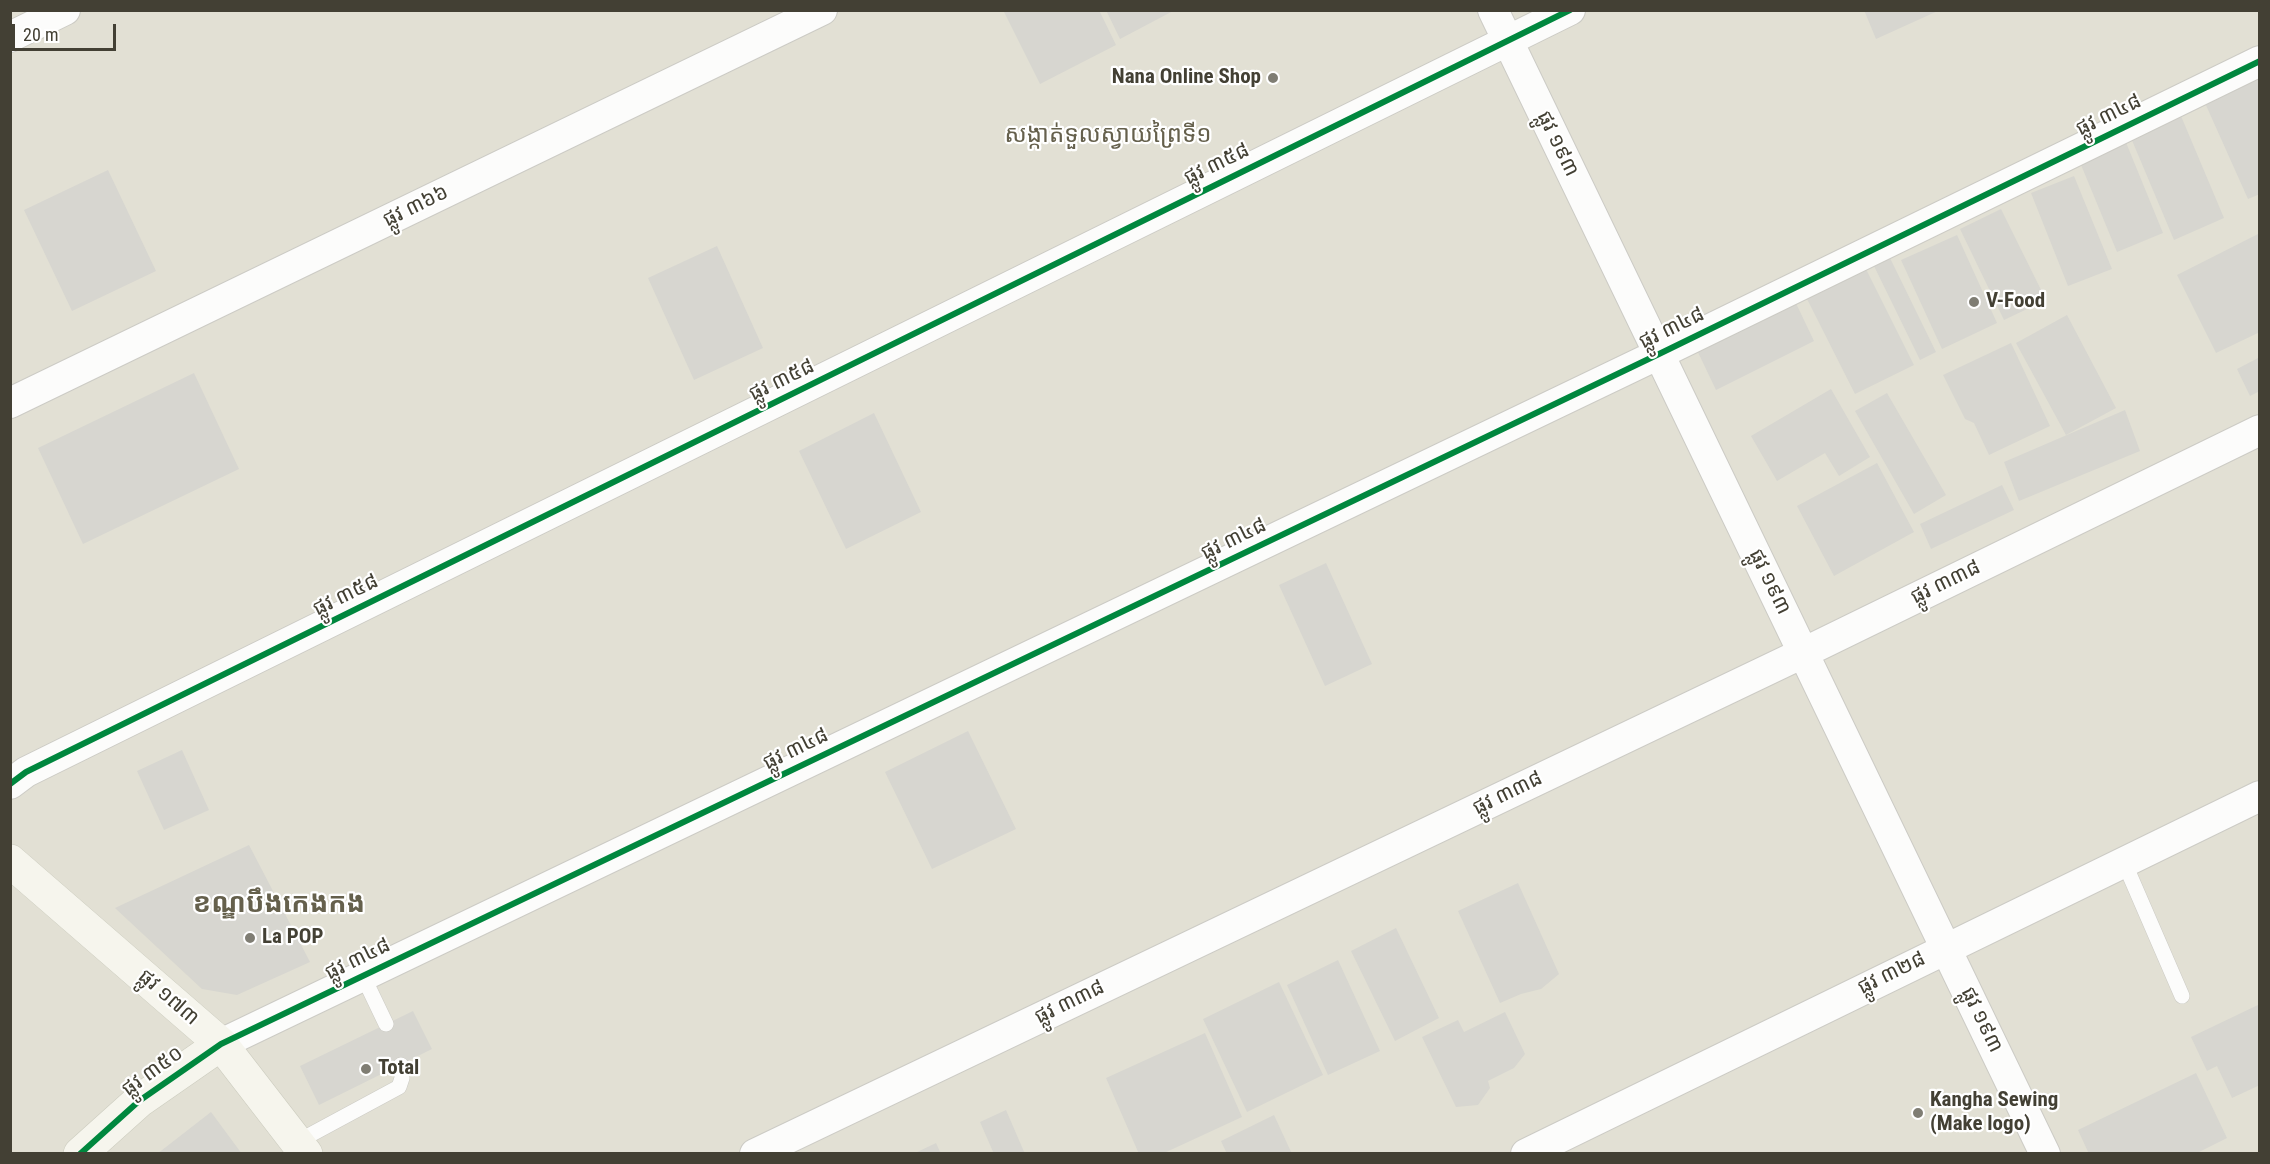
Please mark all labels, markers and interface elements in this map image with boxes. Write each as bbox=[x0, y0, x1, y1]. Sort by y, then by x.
scale bar bbox=[15, 12, 118, 50]
text: 20 m bbox=[23, 24, 58, 45]
place label: Nana Online Shop bbox=[1112, 65, 1261, 91]
marker: Nana Online Shop bbox=[1266, 71, 1280, 85]
street label: ផ្លូវ ៣៤៨ bbox=[2072, 89, 2146, 143]
street label: ផ្លូវ ១៩៣ bbox=[1530, 107, 1584, 181]
district label: សង្កាត់ទួលស្វាយព្រៃទី១ bbox=[1004, 122, 1212, 150]
street label: ផ្លូវ ៣៥៨ bbox=[1180, 138, 1254, 192]
street label: ផ្លូវ ៣៦៦ bbox=[379, 180, 453, 234]
place label: V-Food bbox=[1986, 289, 2045, 315]
marker: V-Food bbox=[1967, 295, 1981, 309]
street label: ផ្លូវ ៣៤៨ bbox=[1635, 302, 1709, 356]
street label: ផ្លូវ ៣៥៨ bbox=[745, 354, 819, 408]
street label: ផ្លូវ ៣៤៨ bbox=[1197, 513, 1271, 567]
street label: ផ្លូវ ១៩៣ bbox=[1742, 545, 1796, 619]
street label: ផ្លូវ ៣៣៨ bbox=[1907, 555, 1985, 611]
street label: ផ្លូវ ៣៥៨ bbox=[309, 569, 383, 623]
street label: ផ្លូវ ៣៤៨ bbox=[759, 723, 833, 777]
street label: ផ្លូវ ៣៣៨ bbox=[1469, 766, 1547, 822]
district label: ខណ្ឌបឹងកេងកង bbox=[193, 889, 365, 921]
place label: La POP bbox=[262, 925, 323, 951]
marker: La POP bbox=[243, 931, 257, 945]
street label: ផ្លូវ ៣៤៨ bbox=[321, 933, 395, 987]
street label: ផ្លូវ ៣២៨ bbox=[1854, 947, 1930, 1001]
street label: ផ្លូវ ១៧៣ bbox=[132, 965, 204, 1031]
street label: ផ្លូវ ៣៣៨ bbox=[1031, 975, 1109, 1031]
street label: ផ្លូវ ១៩៣ bbox=[1954, 983, 2008, 1057]
street label: ផ្លូវ ៣៥០ bbox=[117, 1041, 189, 1103]
place label: Total bbox=[378, 1056, 419, 1082]
marker: Total bbox=[359, 1062, 373, 1076]
place label: Kangha Sewing (Make logo) bbox=[1930, 1088, 2058, 1138]
marker: Kangha Sewing (Make logo) bbox=[1911, 1106, 1925, 1120]

